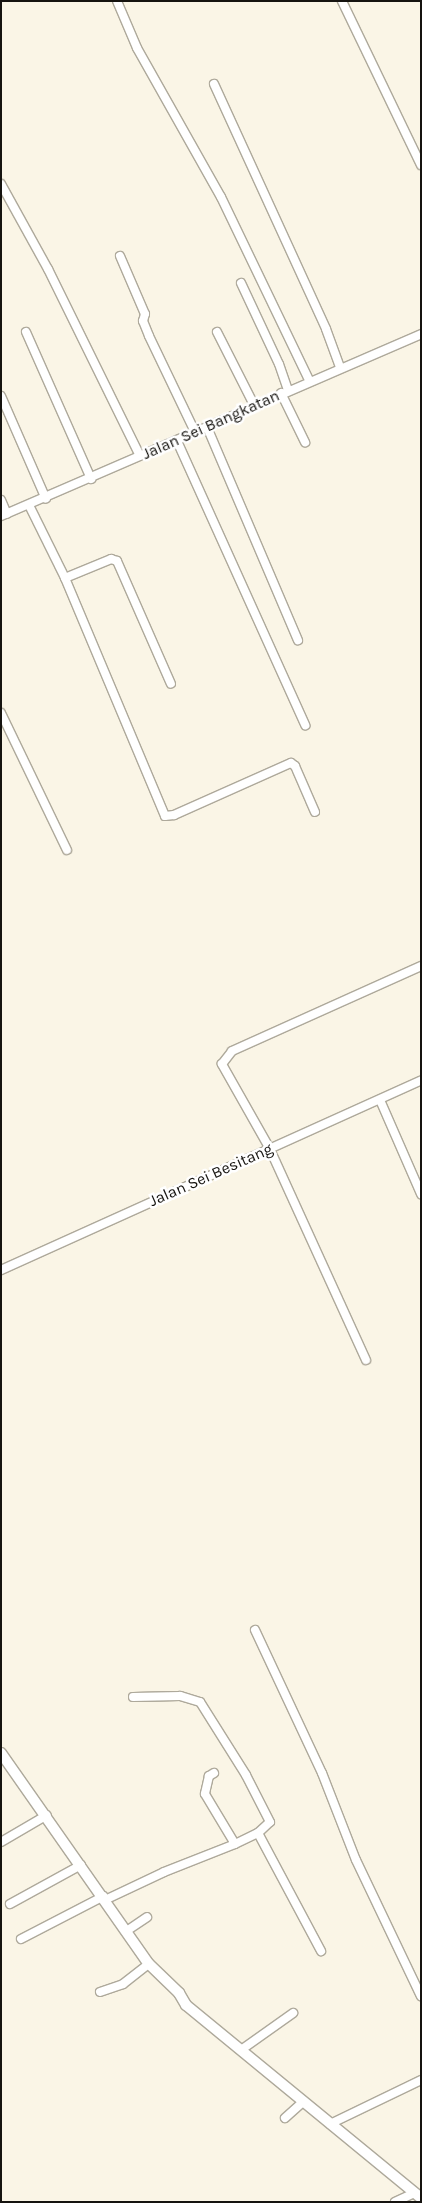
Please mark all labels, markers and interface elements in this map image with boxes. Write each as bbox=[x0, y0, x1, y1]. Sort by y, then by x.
street label: Jalan Sei Bangkatan bbox=[139, 386, 283, 464]
street label: Jalan Sei Besitang bbox=[146, 1139, 276, 1211]

